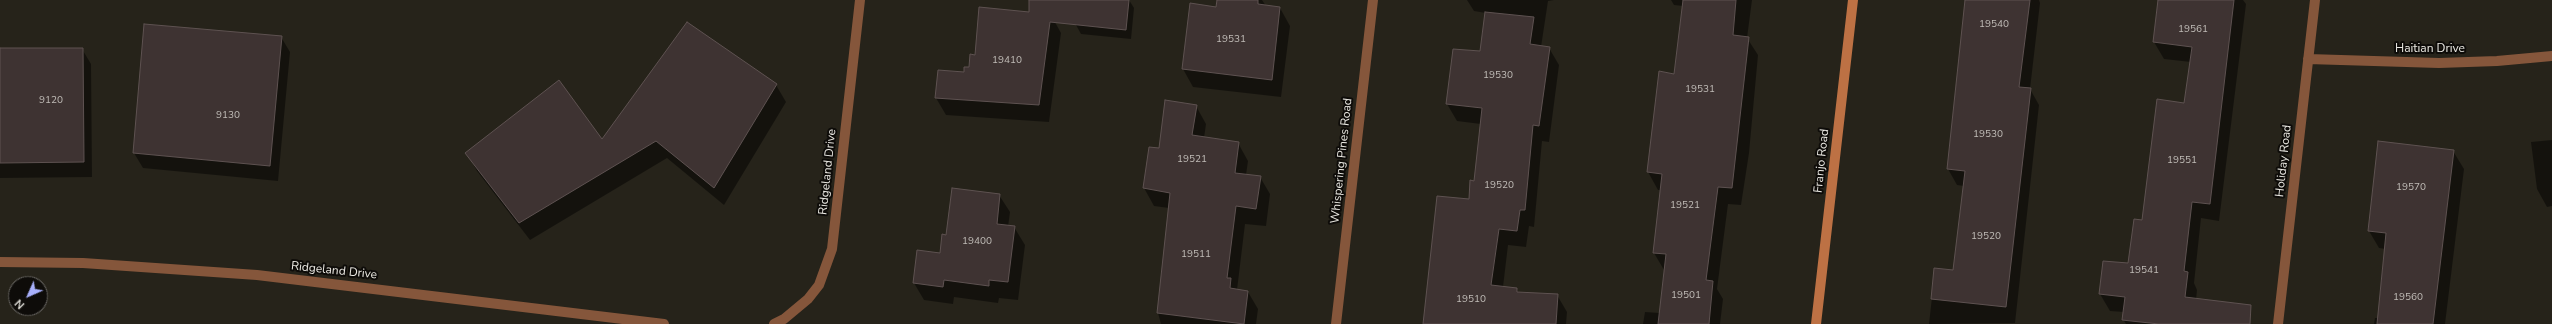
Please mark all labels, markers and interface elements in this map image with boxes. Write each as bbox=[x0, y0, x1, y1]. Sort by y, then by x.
house number: 19540 bbox=[1979, 19, 2009, 31]
house number: 19561 bbox=[2178, 24, 2208, 36]
house number: 19531 bbox=[1216, 34, 1246, 46]
street label: Haitian Drive bbox=[2395, 42, 2465, 56]
house number: 19410 bbox=[992, 55, 1022, 67]
house number: 19530 bbox=[1483, 70, 1513, 82]
house number: 19531 bbox=[1685, 84, 1715, 96]
house number: 9120 bbox=[39, 95, 63, 107]
street label: Whispering Pines Road bbox=[1328, 97, 1356, 225]
house number: 9130 bbox=[216, 110, 240, 122]
street label: Holiday Road bbox=[2273, 124, 2295, 198]
street label: Ridgeland Drive bbox=[816, 128, 840, 216]
street label: Franjo Road bbox=[1811, 128, 1833, 194]
house number: 19530 bbox=[1973, 129, 2003, 141]
house number: 19521 bbox=[1177, 154, 1207, 166]
house number: 19551 bbox=[2167, 155, 2197, 167]
house number: 19520 bbox=[1484, 180, 1514, 192]
house number: 19570 bbox=[2396, 182, 2426, 194]
house number: 19521 bbox=[1670, 200, 1700, 212]
house number: 19520 bbox=[1971, 231, 2001, 243]
house number: 19400 bbox=[962, 236, 992, 248]
house number: 19511 bbox=[1181, 249, 1211, 261]
street label: Ridgeland Drive bbox=[290, 259, 378, 283]
house number: 19541 bbox=[2129, 265, 2159, 277]
north arrow bbox=[8, 276, 48, 316]
house number: 19501 bbox=[1671, 290, 1701, 302]
house number: 19560 bbox=[2393, 292, 2423, 304]
house number: 19510 bbox=[1456, 294, 1486, 306]
text: N bbox=[12, 296, 28, 312]

